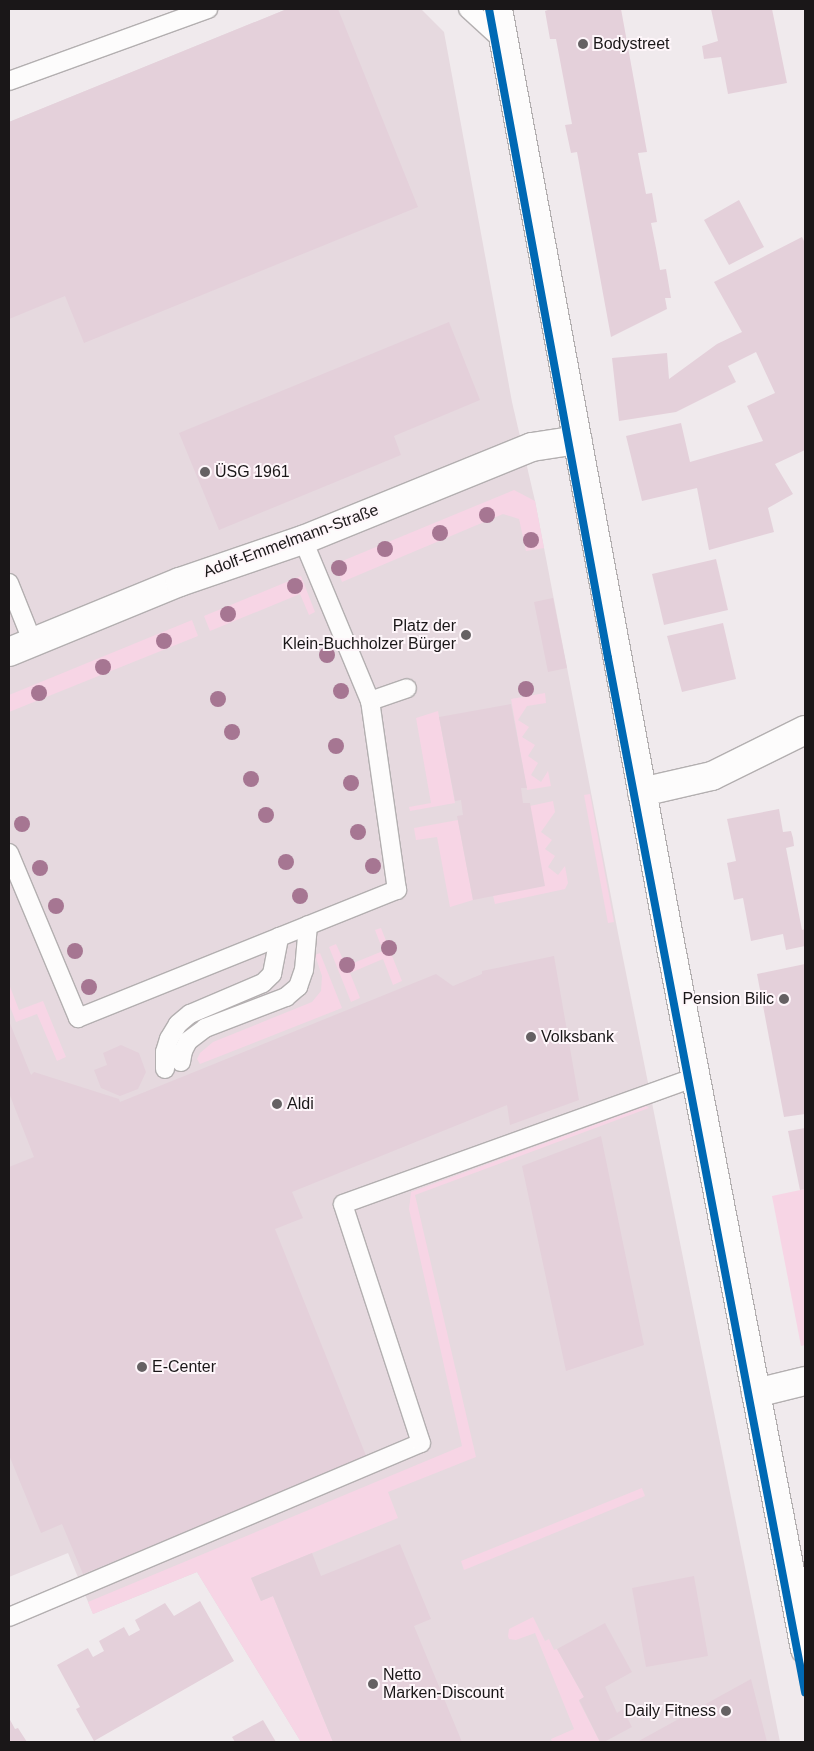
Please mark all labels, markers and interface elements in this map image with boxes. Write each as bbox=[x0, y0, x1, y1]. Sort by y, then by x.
place label: Bodystreet bbox=[593, 34, 669, 54]
marker: Bodystreet bbox=[577, 38, 589, 50]
place label: ÜSG 1961 bbox=[215, 462, 290, 482]
marker: ÜSG 1961 bbox=[199, 466, 211, 478]
street label: Adolf-Emmelmann-Straße bbox=[201, 500, 381, 582]
place label: Platz der Klein-Buchholzer Bürger bbox=[283, 616, 456, 654]
marker: Platz der Klein-Buchholzer Bürger bbox=[460, 629, 472, 641]
place label: Pension Bilic bbox=[682, 989, 774, 1009]
marker: Pension Bilic bbox=[778, 993, 790, 1005]
place label: Volksbank bbox=[541, 1027, 614, 1047]
marker: Volksbank bbox=[525, 1031, 537, 1043]
place label: Aldi bbox=[287, 1094, 314, 1114]
marker: Aldi bbox=[271, 1098, 283, 1110]
place label: E-Center bbox=[152, 1357, 216, 1377]
marker: E-Center bbox=[136, 1361, 148, 1373]
place label: Netto Marken-Discount bbox=[383, 1665, 504, 1703]
marker: Netto Marken-Discount bbox=[367, 1678, 379, 1690]
place label: Daily Fitness bbox=[624, 1701, 716, 1721]
marker: Daily Fitness bbox=[720, 1705, 732, 1717]

